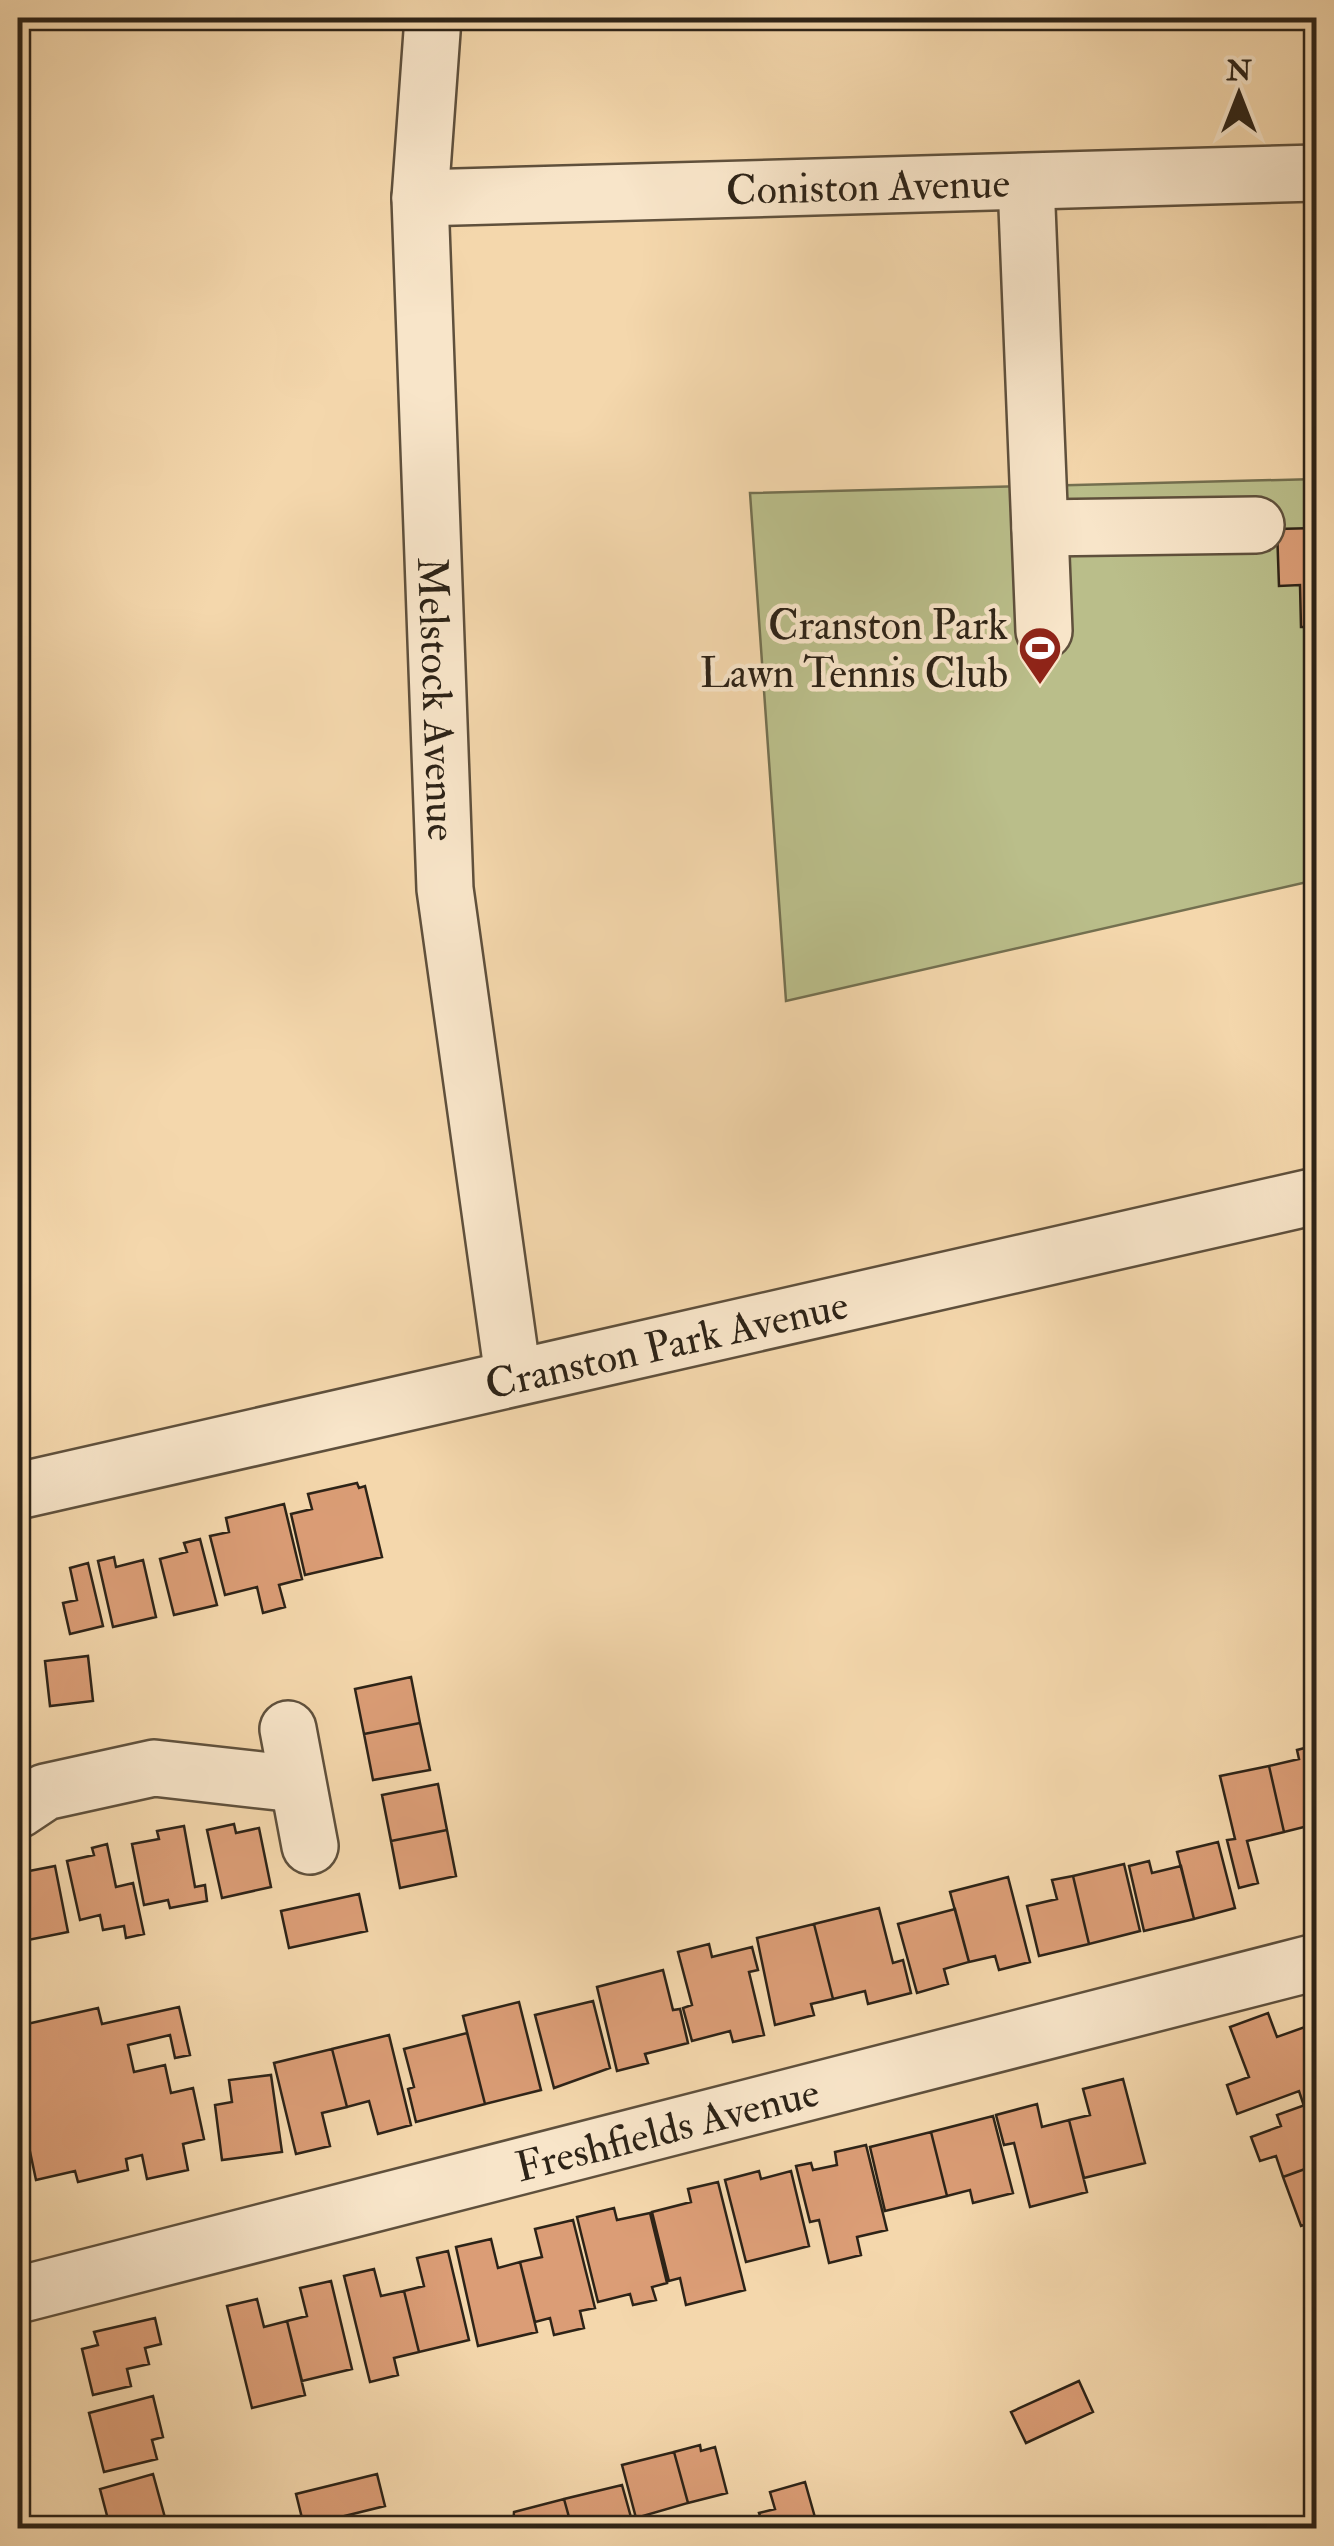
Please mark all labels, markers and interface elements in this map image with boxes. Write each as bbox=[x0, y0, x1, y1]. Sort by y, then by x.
north arrow bbox=[1189, 45, 1289, 145]
text: N bbox=[1225, 54, 1252, 89]
street label: Coniston Avenue bbox=[725, 158, 1011, 217]
street label: Melstock Avenue bbox=[405, 556, 467, 842]
place label: Cranston Park Lawn Tennis Club bbox=[700, 600, 1008, 700]
sports icon: Cranston Park Lawn Tennis Club bbox=[1017, 625, 1063, 686]
street label: Cranston Park Avenue bbox=[480, 1279, 853, 1412]
street label: Freshfields Avenue bbox=[510, 2067, 825, 2194]

